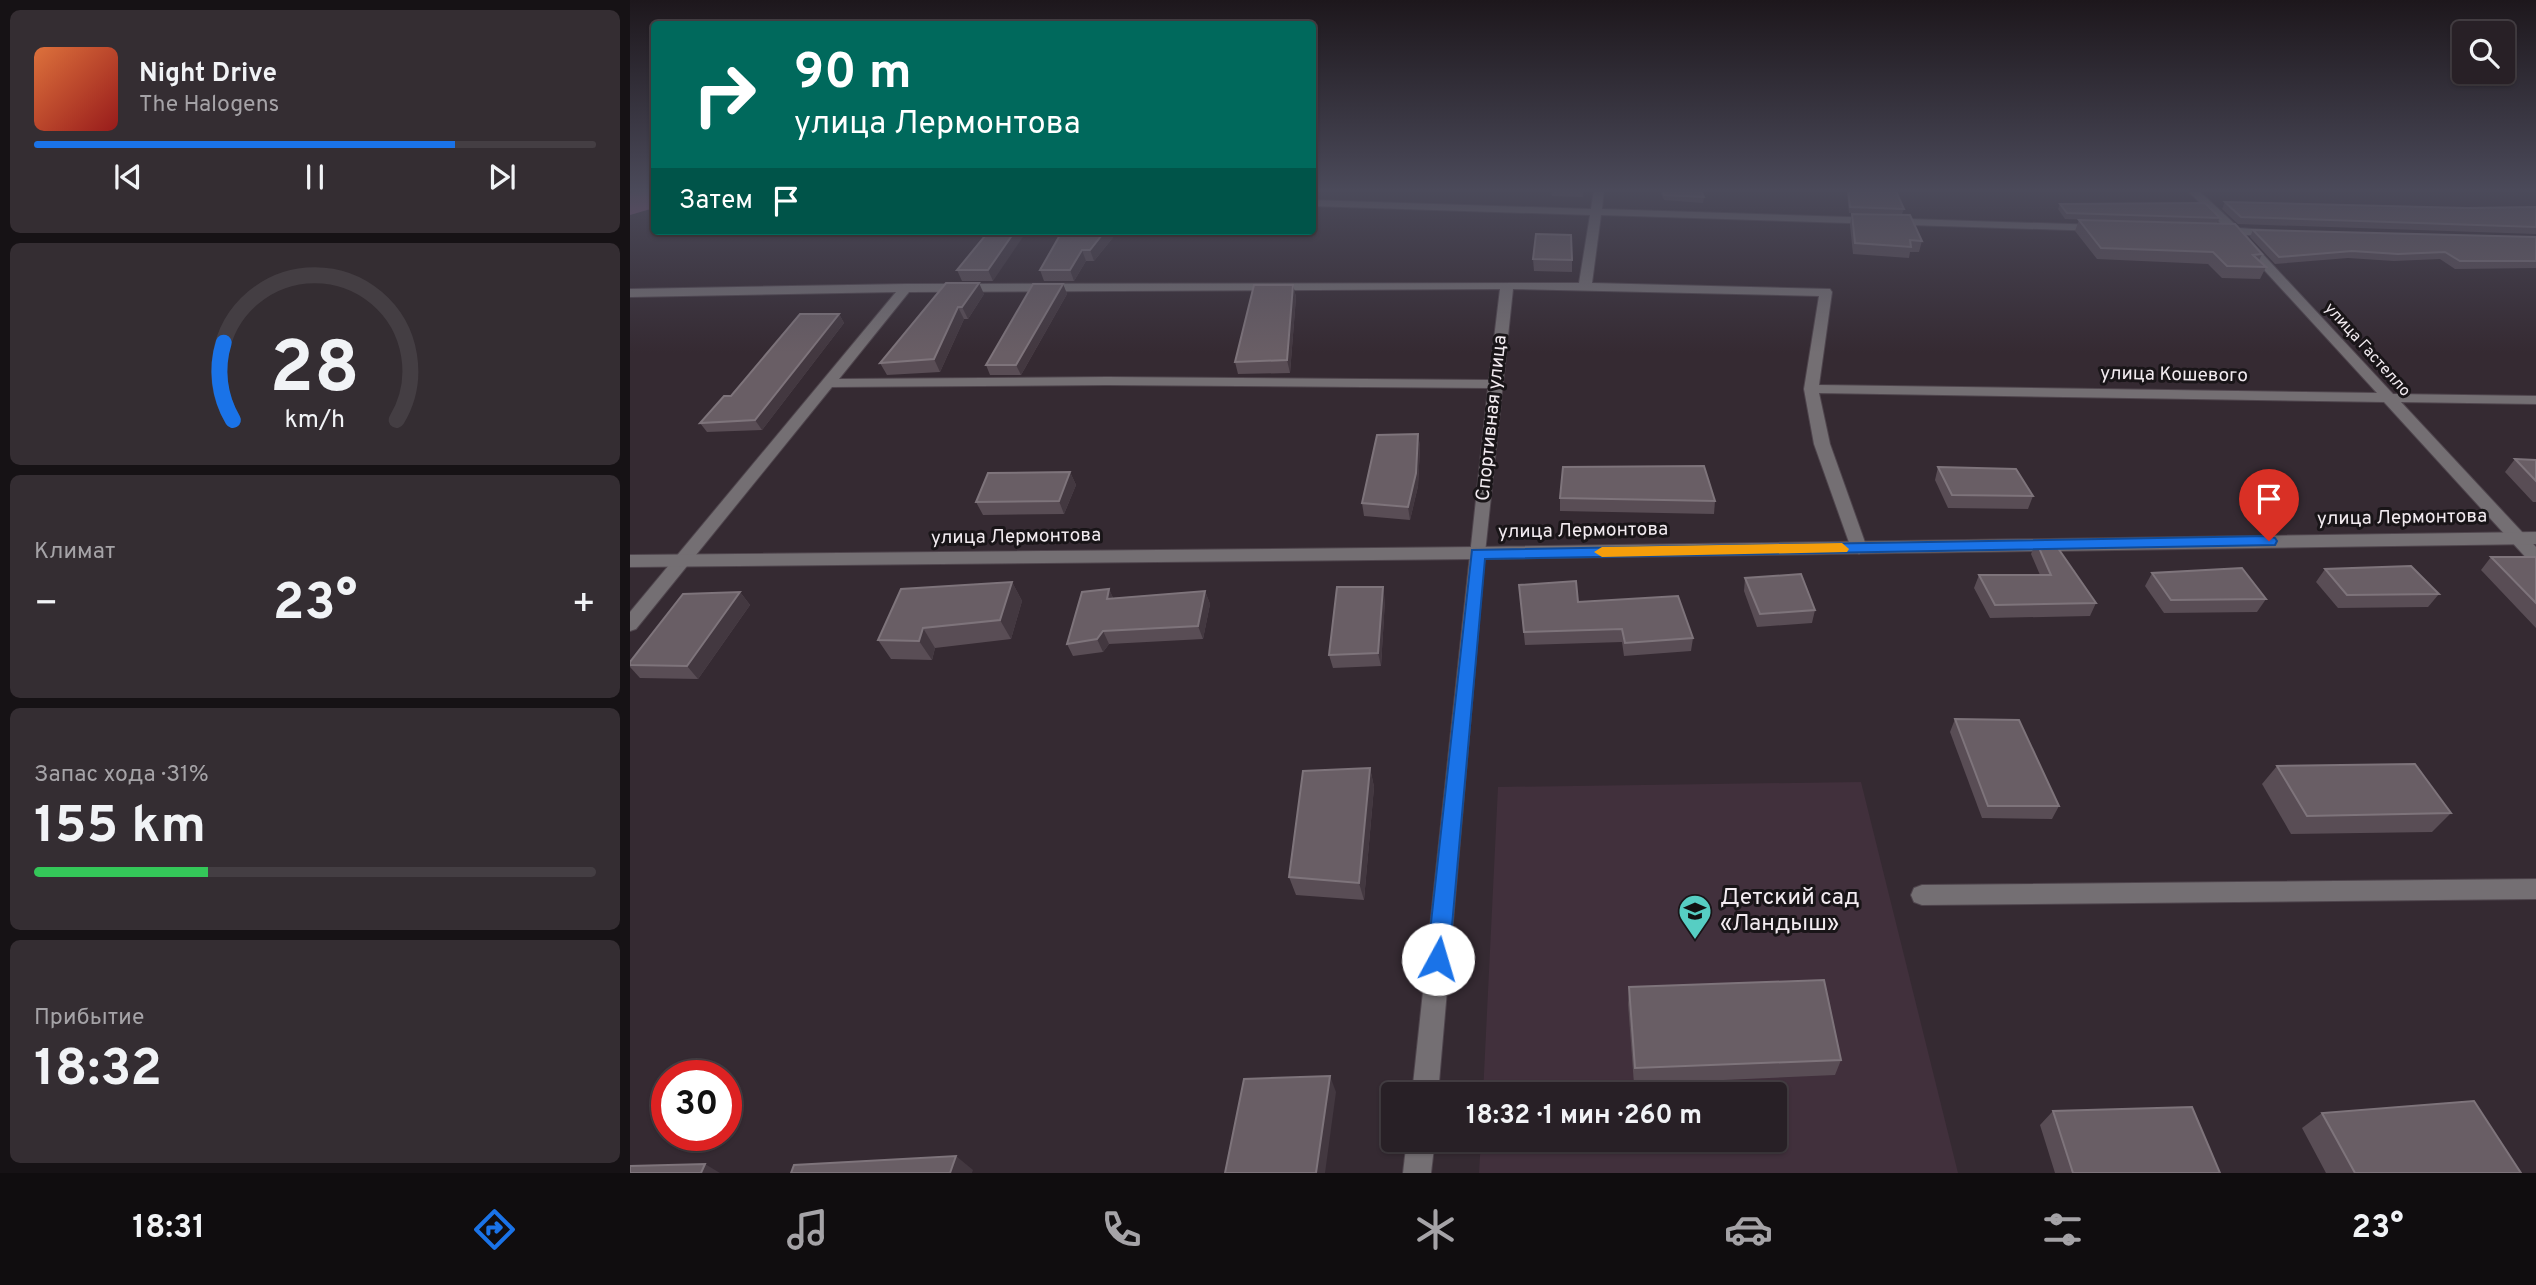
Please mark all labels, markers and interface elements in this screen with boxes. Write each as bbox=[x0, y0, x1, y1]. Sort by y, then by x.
map controls bbox=[2452, 21, 2515, 84]
button: search bbox=[2452, 21, 2515, 84]
text: 90 m bbox=[794, 44, 912, 106]
icon: right bbox=[679, 49, 770, 140]
text: Night Drive bbox=[139, 58, 277, 91]
text: The Halogens bbox=[139, 91, 279, 120]
text: улица Лермонтова bbox=[794, 105, 1081, 145]
icon: previous bbox=[109, 158, 147, 196]
icon: pause bbox=[296, 158, 334, 196]
icon: next bbox=[483, 158, 521, 196]
icon: arrive bbox=[767, 182, 805, 220]
text: Затем bbox=[679, 185, 753, 218]
street label: улица Гастелло bbox=[2320, 299, 2414, 401]
text: 28 bbox=[270, 326, 360, 418]
street label: Спортивная улица bbox=[1471, 334, 1513, 502]
street label: улица Кошевого bbox=[2100, 362, 2248, 388]
text: km/h bbox=[285, 405, 345, 437]
pin bbox=[2239, 469, 2299, 541]
icon: arrive bbox=[2250, 480, 2288, 518]
street label: улица Лермонтова bbox=[2317, 505, 2487, 531]
street label: улица Лермонтова bbox=[1498, 518, 1668, 544]
street label: улица Лермонтова bbox=[931, 524, 1101, 550]
text: Климат bbox=[34, 538, 115, 567]
text: 23° bbox=[273, 572, 357, 638]
text: − bbox=[34, 581, 59, 630]
text: + bbox=[571, 581, 596, 630]
text: Запас хода · 31% bbox=[34, 761, 209, 790]
text: 155 km bbox=[34, 795, 206, 861]
place label: Детский сад «Ландыш» bbox=[1720, 884, 1859, 939]
school or university icon: Детский сад «Ландыш» bbox=[1676, 892, 1714, 941]
position arrow bbox=[1401, 922, 1475, 996]
text: Прибытие bbox=[34, 1004, 144, 1033]
text: 18:32 bbox=[34, 1038, 162, 1104]
speed limit sign: 30 bbox=[651, 1060, 742, 1151]
text: 18:32 · 1 мин · 260 m bbox=[1466, 1100, 1702, 1133]
icon: directions bbox=[470, 1205, 519, 1254]
icon: music bbox=[783, 1205, 832, 1254]
icon: phone bbox=[1097, 1205, 1146, 1254]
icon: climate bbox=[1411, 1205, 1460, 1254]
icon: car bbox=[1724, 1205, 1773, 1254]
icon: filters bbox=[2038, 1205, 2087, 1254]
text: 18:31 bbox=[132, 1209, 205, 1249]
text: 23° bbox=[2352, 1209, 2404, 1249]

